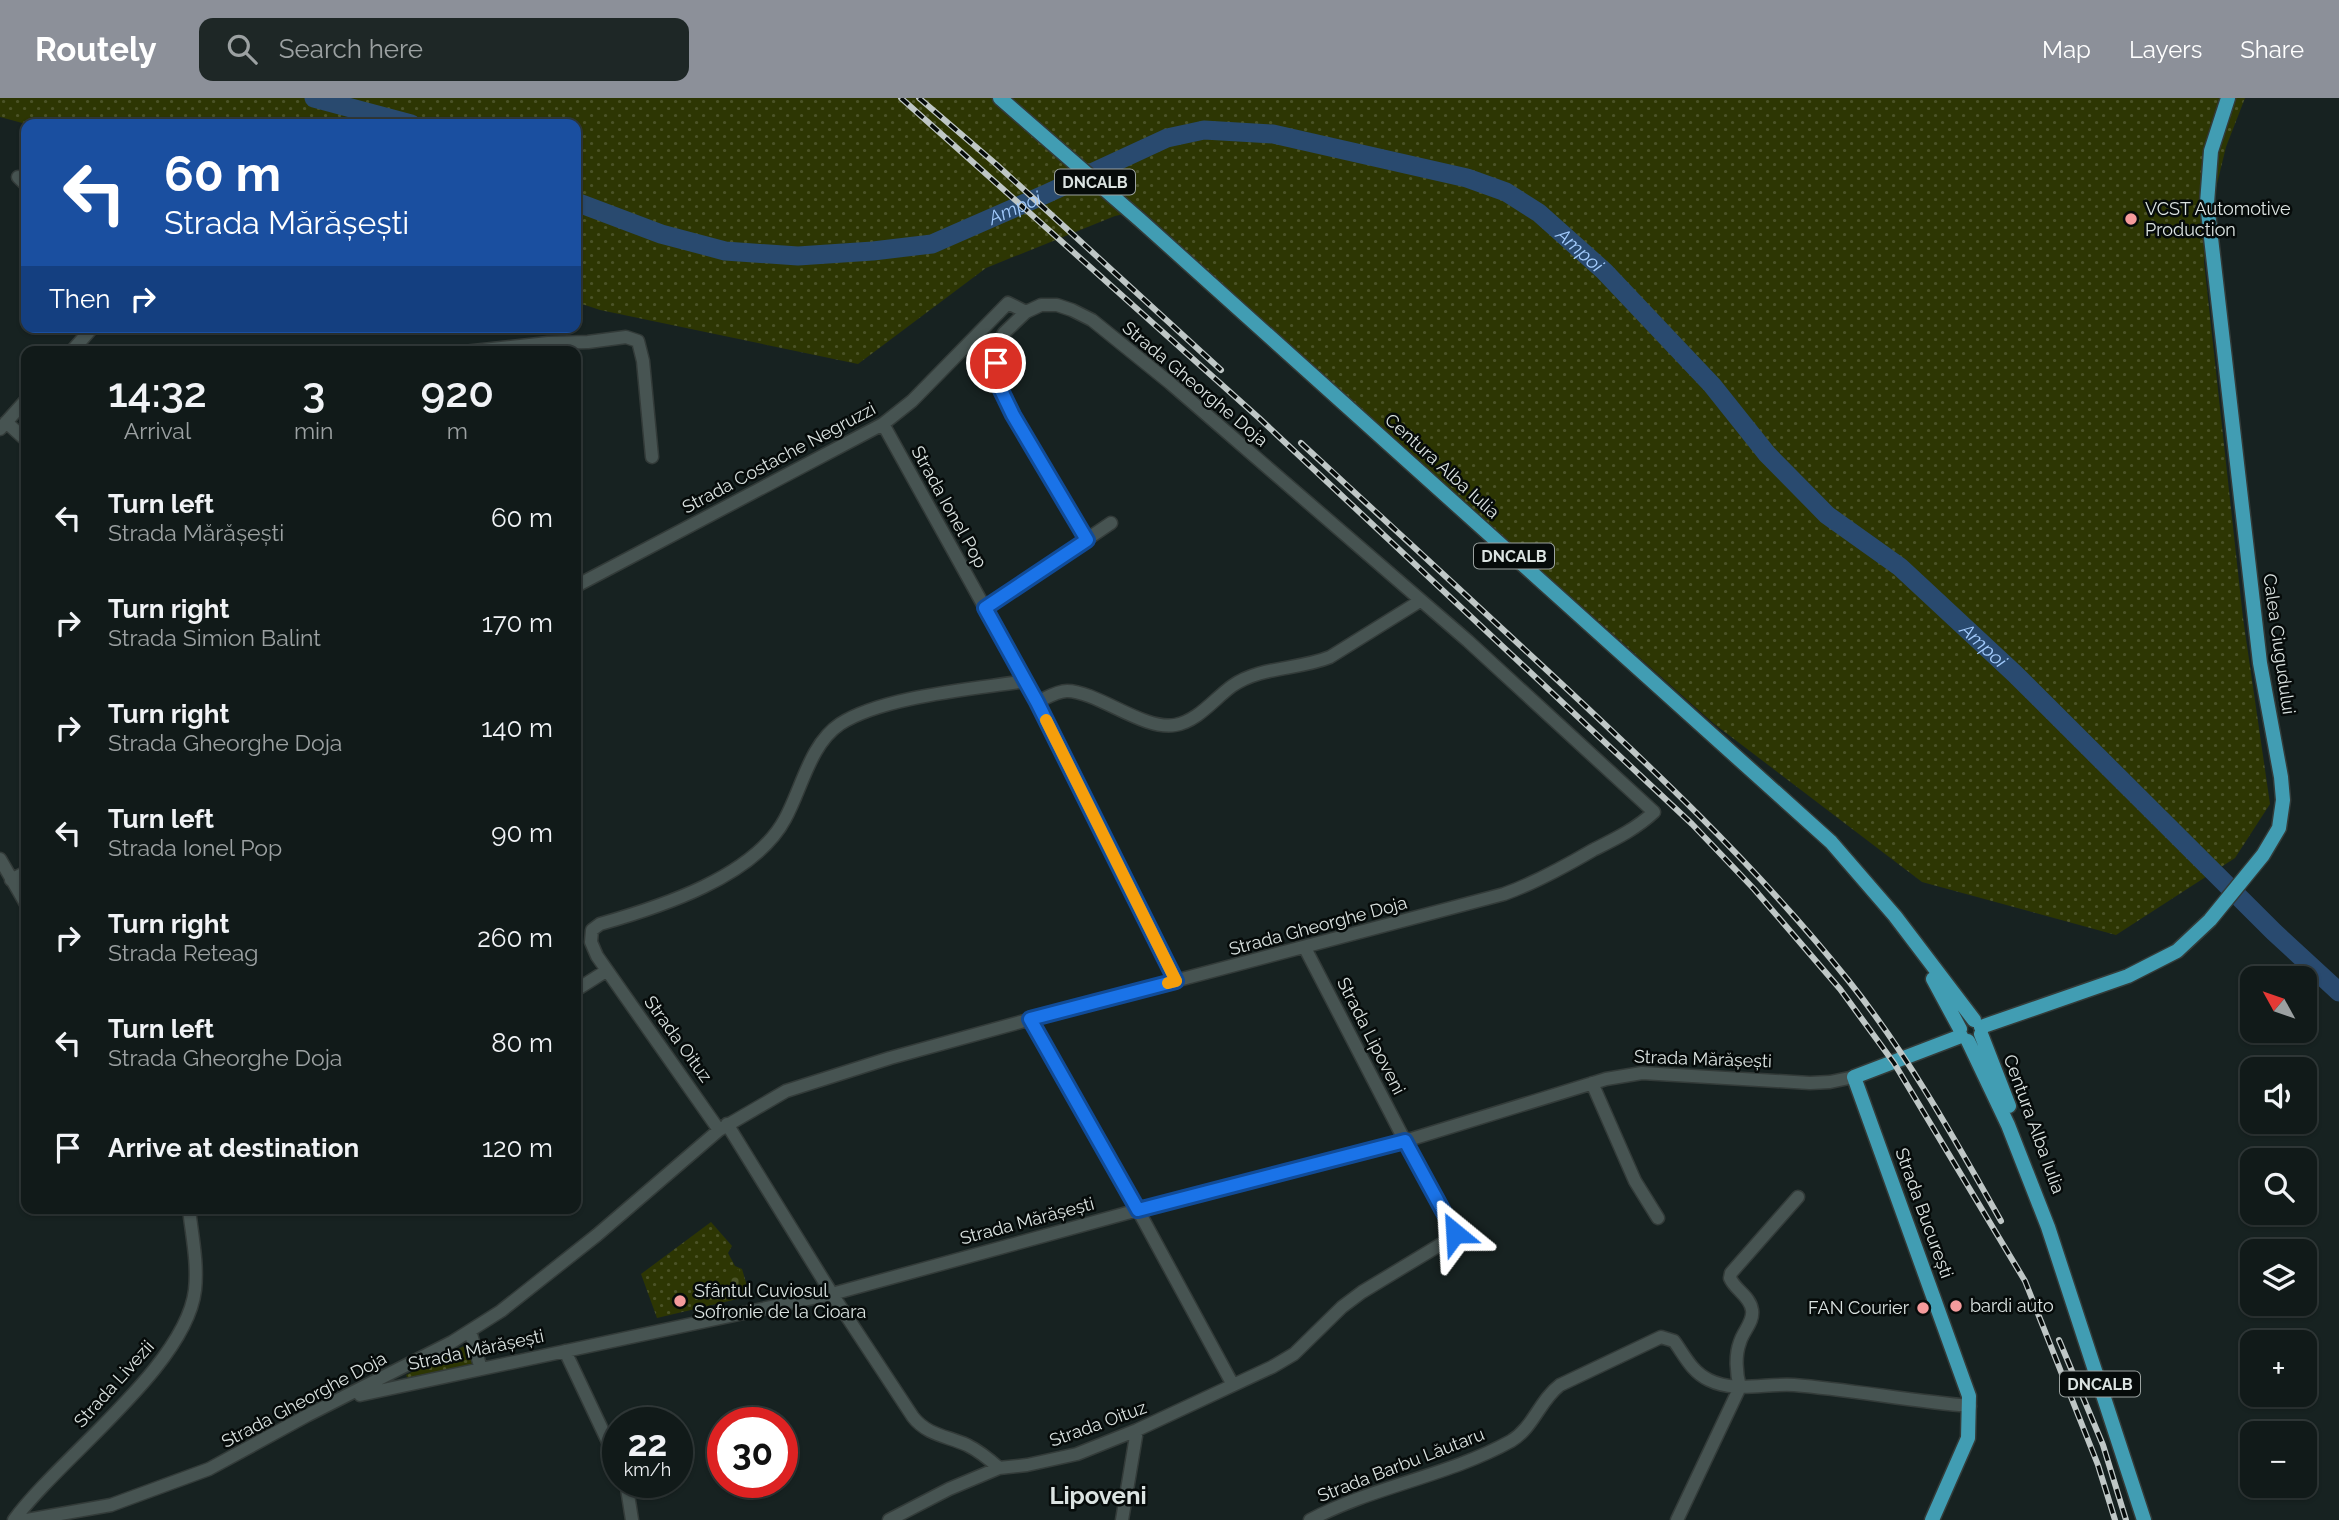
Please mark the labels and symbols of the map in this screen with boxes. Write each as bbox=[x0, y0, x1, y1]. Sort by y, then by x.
road number: DNCALB bbox=[1055, 170, 1135, 194]
water label: Ampoi bbox=[984, 186, 1045, 229]
place label: VCST Automotive Production bbox=[2145, 198, 2291, 240]
marker: VCST Automotive Production bbox=[2123, 211, 2139, 227]
water label: Ampoi bbox=[1551, 222, 1609, 277]
street label: Strada Gheorghe Doja bbox=[1118, 317, 1272, 451]
pin bbox=[966, 333, 1026, 393]
street label: Strada Costache Negruzzi bbox=[679, 398, 879, 517]
street label: Centura Alba Iulia bbox=[1381, 409, 1504, 522]
street label: Strada Ionel Pop bbox=[907, 442, 992, 571]
road number: DNCALB bbox=[1474, 544, 1554, 569]
street label: Calea Ciugudului bbox=[2259, 572, 2300, 716]
water label: Ampoi bbox=[1955, 617, 2012, 672]
street label: Strada Gheorghe Doja bbox=[1227, 892, 1409, 959]
north arrow bbox=[2240, 966, 2317, 1043]
street label: Strada Lipoveni bbox=[1333, 974, 1410, 1098]
street label: Strada Oituz bbox=[640, 991, 717, 1086]
street label: Strada Mărășești bbox=[1634, 1046, 1772, 1071]
street label: Centura Alba Iulia bbox=[2000, 1051, 2069, 1196]
street label: Strada București bbox=[1891, 1145, 1958, 1281]
street label: Strada Mărășești bbox=[958, 1193, 1096, 1249]
position arrow bbox=[1418, 1196, 1492, 1270]
place label: Sfântul Cuviosul Sofronie de la Cioara bbox=[694, 1280, 866, 1322]
marker: Sfântul Cuviosul Sofronie de la Cioara bbox=[672, 1293, 688, 1309]
place label: bardi auto bbox=[1970, 1295, 2054, 1316]
place label: FAN Courier bbox=[1808, 1297, 1910, 1318]
marker: bardi auto bbox=[1948, 1298, 1964, 1314]
marker: FAN Courier bbox=[1915, 1300, 1931, 1316]
street label: Strada Mărășești bbox=[406, 1325, 546, 1374]
street label: Strada Livezii bbox=[69, 1336, 158, 1431]
street label: Strada Gheorghe Doja bbox=[218, 1347, 390, 1452]
road number: DNCALB bbox=[2060, 1372, 2140, 1396]
street label: Strada Oituz bbox=[1047, 1396, 1149, 1451]
speed limit sign: 30 bbox=[707, 1407, 798, 1498]
street label: Strada Barbu Lăutaru bbox=[1315, 1423, 1487, 1506]
district label: Lipoveni bbox=[1049, 1481, 1147, 1510]

